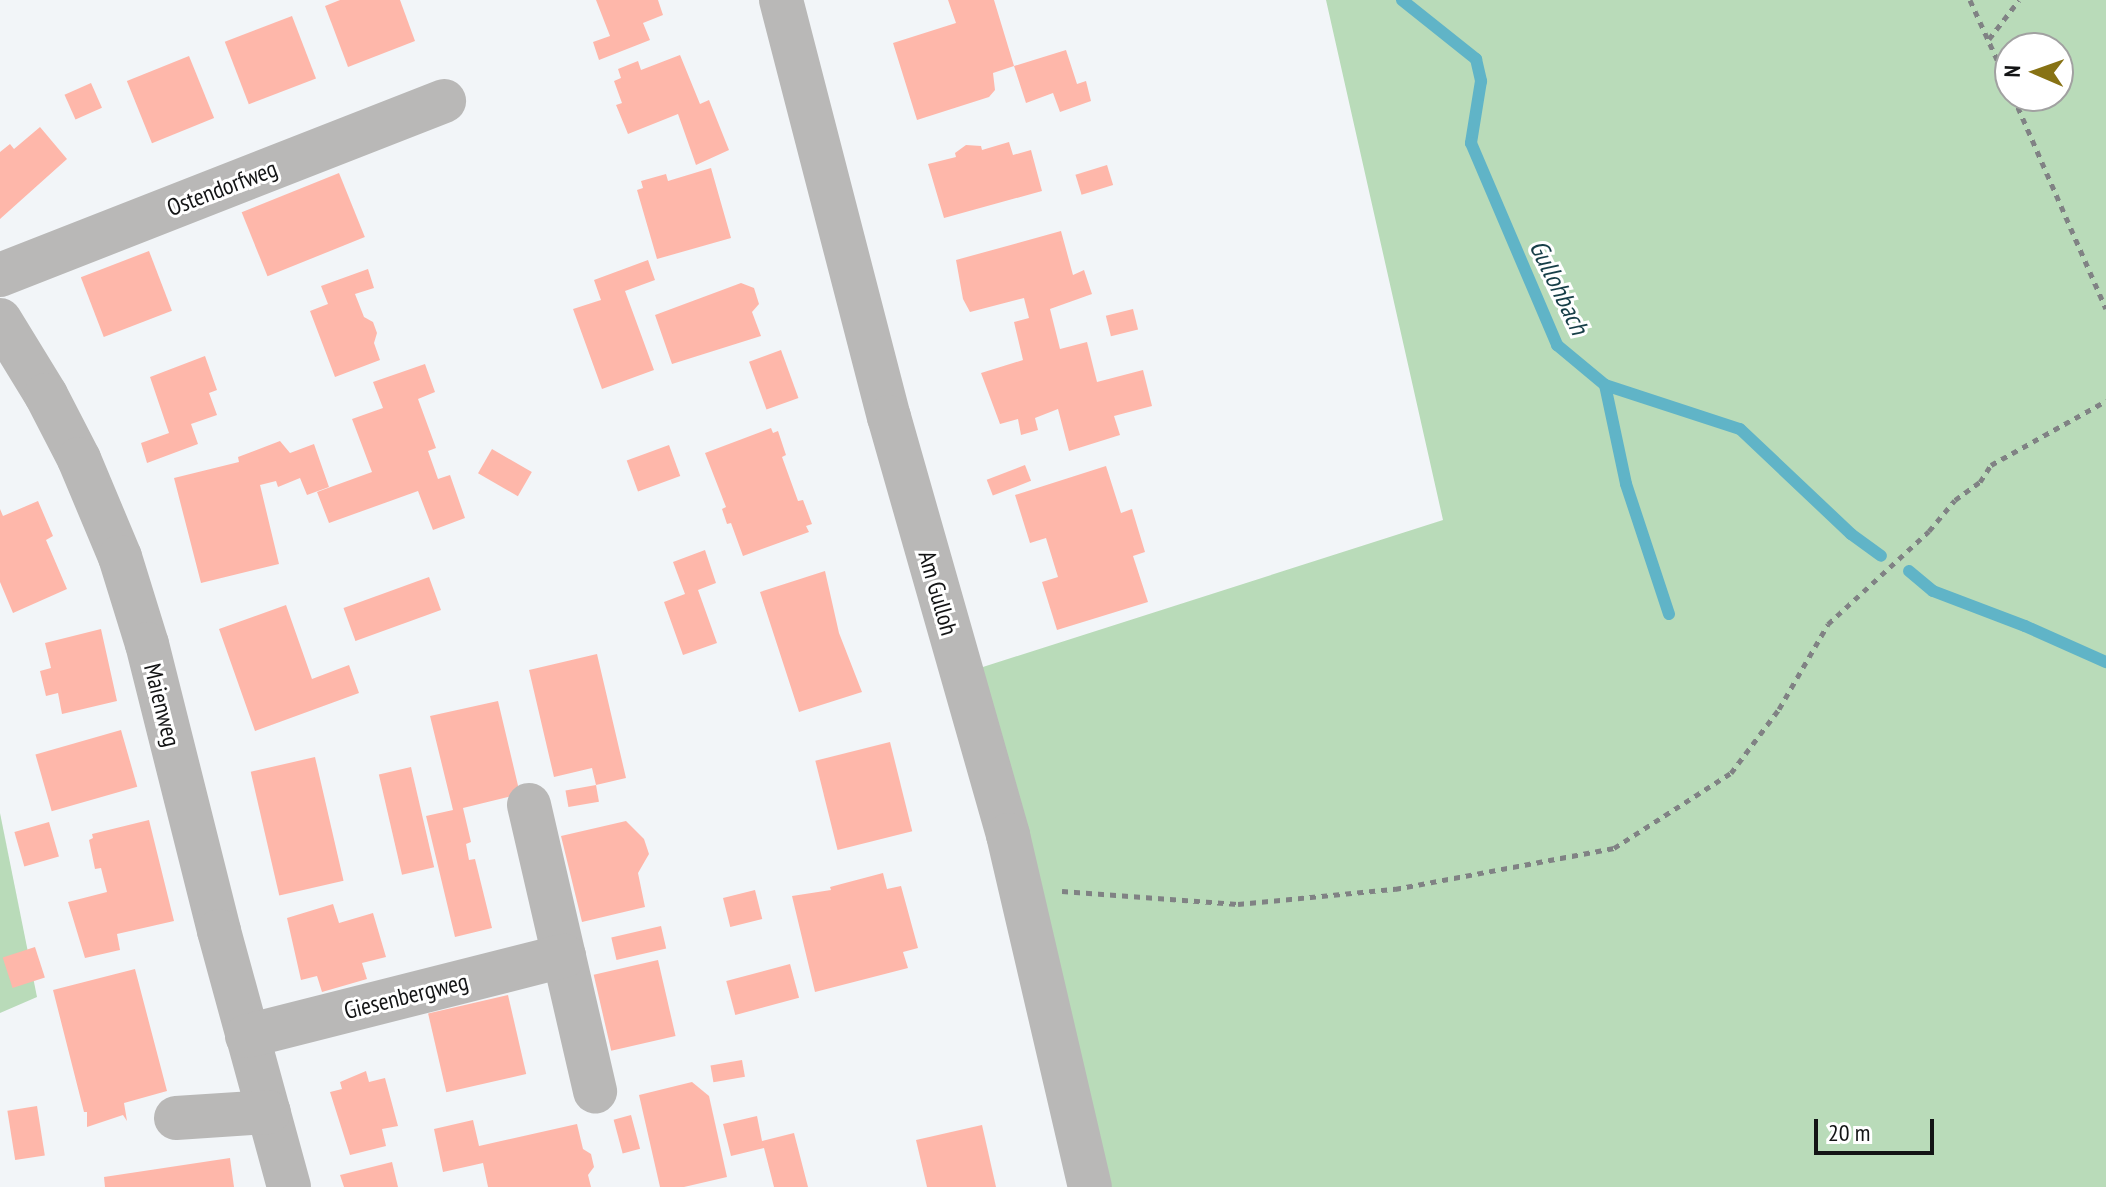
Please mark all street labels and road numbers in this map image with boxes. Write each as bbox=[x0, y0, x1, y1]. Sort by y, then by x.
street label: Ostendorfweg bbox=[163, 154, 281, 222]
street label: Am Gulloh bbox=[912, 548, 964, 638]
street label: Maienweg bbox=[138, 660, 186, 750]
street label: Giesenbergweg bbox=[341, 967, 471, 1025]

